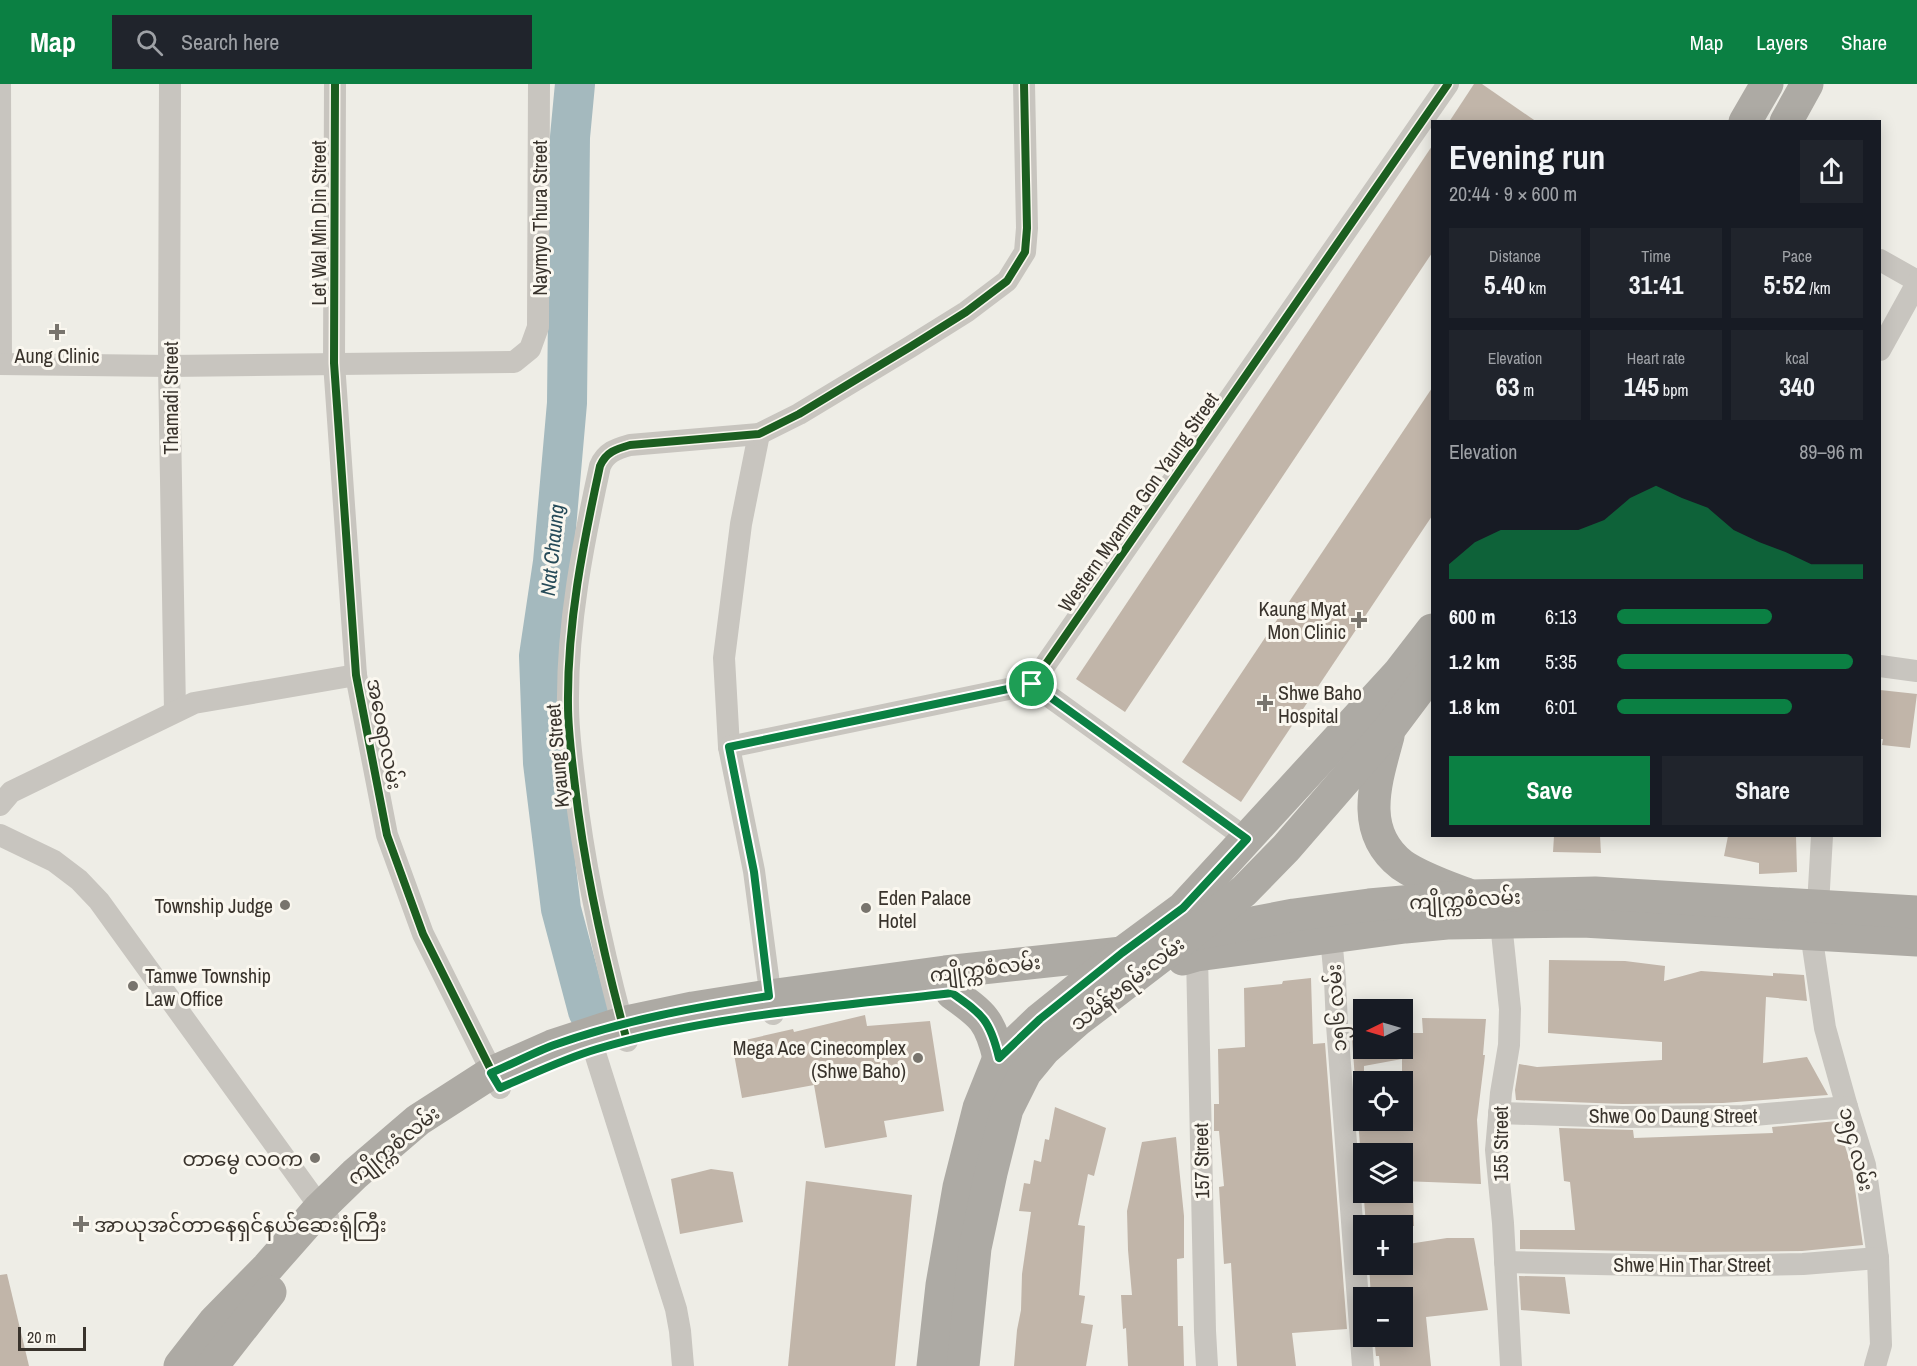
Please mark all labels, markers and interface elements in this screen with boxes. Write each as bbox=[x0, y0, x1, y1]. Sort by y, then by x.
search box bbox=[112, 15, 532, 69]
text: Map bbox=[30, 23, 76, 61]
icon: search bbox=[133, 26, 166, 59]
text: Search here bbox=[181, 27, 279, 57]
text: Map bbox=[1690, 28, 1723, 57]
text: Layers bbox=[1756, 28, 1808, 57]
text: Share bbox=[1841, 28, 1887, 57]
text: Evening run bbox=[1449, 135, 1605, 179]
street label: Let Wal Min Din Street bbox=[305, 140, 332, 306]
street label: Naymyo Thura Street bbox=[526, 140, 553, 296]
button: share bbox=[1800, 140, 1863, 203]
text: 20:44 · 9 × 600 m bbox=[1449, 180, 1577, 207]
text: Distance bbox=[1489, 245, 1541, 267]
text: Time bbox=[1641, 245, 1671, 267]
text: Pace bbox=[1782, 245, 1812, 267]
text: 5.40 bbox=[1484, 267, 1525, 302]
text: 31:41 bbox=[1629, 267, 1683, 302]
text: 5:52 bbox=[1763, 267, 1806, 302]
text: km bbox=[1525, 277, 1546, 299]
text: /km bbox=[1806, 277, 1831, 299]
marker: Aung Clinic bbox=[48, 323, 66, 341]
street label: Thamadi Street bbox=[157, 341, 184, 455]
place label: Aung Clinic bbox=[14, 342, 99, 369]
text: Elevation bbox=[1488, 347, 1542, 369]
text: Heart rate bbox=[1627, 347, 1685, 369]
text: kcal bbox=[1785, 347, 1809, 369]
text: 63 bbox=[1496, 369, 1520, 404]
text: 145 bbox=[1624, 369, 1659, 404]
text: 340 bbox=[1779, 369, 1815, 404]
text: m bbox=[1520, 379, 1534, 401]
text: bpm bbox=[1659, 379, 1688, 401]
street label: Western Myanma Gon Yaung Street bbox=[1052, 386, 1225, 617]
text: Elevation bbox=[1449, 438, 1517, 465]
text: 89–96 m bbox=[1799, 438, 1863, 465]
water label: Nat Chaung bbox=[533, 502, 571, 597]
place label: Kaung Myat Mon Clinic bbox=[1258, 595, 1346, 645]
text: 600 m bbox=[1449, 603, 1496, 630]
text: 6:13 bbox=[1545, 603, 1577, 630]
marker: Kaung Myat Mon Clinic bbox=[1350, 611, 1368, 629]
text: 1.2 km bbox=[1449, 648, 1500, 675]
text: 5:35 bbox=[1545, 648, 1577, 675]
pin bbox=[1006, 658, 1057, 709]
icon: arrive bbox=[1015, 667, 1048, 700]
street label: အဝေရာလမ်း bbox=[358, 676, 409, 793]
place label: Shwe Baho Hospital bbox=[1278, 679, 1362, 729]
text: 1.8 km bbox=[1449, 693, 1500, 720]
text: 6:01 bbox=[1545, 693, 1577, 720]
marker: Shwe Baho Hospital bbox=[1256, 694, 1274, 712]
street label: Kyaung Street bbox=[539, 703, 575, 809]
button: Save bbox=[1449, 756, 1650, 825]
button: Share bbox=[1662, 756, 1863, 825]
street label: ကျိုက္ကစံလမ်း bbox=[1408, 883, 1522, 918]
place label: Eden Palace Hotel bbox=[878, 884, 971, 934]
place label: Township Judge bbox=[154, 892, 273, 919]
marker: Township Judge bbox=[278, 898, 292, 912]
marker: Eden Palace Hotel bbox=[859, 901, 873, 915]
street label: သမိန်ဗရမ်းလမ်း bbox=[1064, 930, 1192, 1039]
street label: ကျိုက္ကစံလမ်း bbox=[928, 948, 1042, 991]
place label: Tamwe Township Law Office bbox=[145, 962, 271, 1012]
street label: ၁၅၆ လမ်း bbox=[1319, 963, 1356, 1053]
marker: Tamwe Township Law Office bbox=[126, 979, 140, 993]
north arrow bbox=[1353, 999, 1413, 1059]
map controls bbox=[1353, 999, 1413, 1347]
place label: Mega Ace Cinecomplex (Shwe Baho) bbox=[733, 1034, 907, 1084]
marker: Mega Ace Cinecomplex (Shwe Baho) bbox=[911, 1051, 925, 1065]
button: locate bbox=[1353, 1071, 1413, 1131]
street label: ကျိုက္ကစံလမ်း bbox=[341, 1099, 447, 1193]
street label: Shwe Oo Daung Street bbox=[1589, 1102, 1758, 1129]
street label: ၁၅၄ လမ်း bbox=[1831, 1104, 1880, 1195]
street label: 155 Street bbox=[1487, 1106, 1514, 1182]
street label: 157 Street bbox=[1187, 1122, 1215, 1199]
button: layers bbox=[1353, 1143, 1413, 1203]
place label: တာမွေ လဝက bbox=[183, 1145, 303, 1175]
marker: တာမွေ လဝက bbox=[308, 1151, 322, 1165]
place label: အာယုအင်တာနေရှင်နယ်ဆေးရုံကြီး bbox=[94, 1211, 387, 1242]
marker: အာယုအင်တာနေရှင်နယ်ဆေးရုံကြီး bbox=[72, 1215, 90, 1233]
button: + bbox=[1353, 1215, 1413, 1275]
street label: Shwe Hin Thar Street bbox=[1613, 1251, 1771, 1278]
button: − bbox=[1353, 1287, 1413, 1347]
scale bar bbox=[18, 1324, 86, 1352]
text: 20 m bbox=[27, 1326, 56, 1348]

